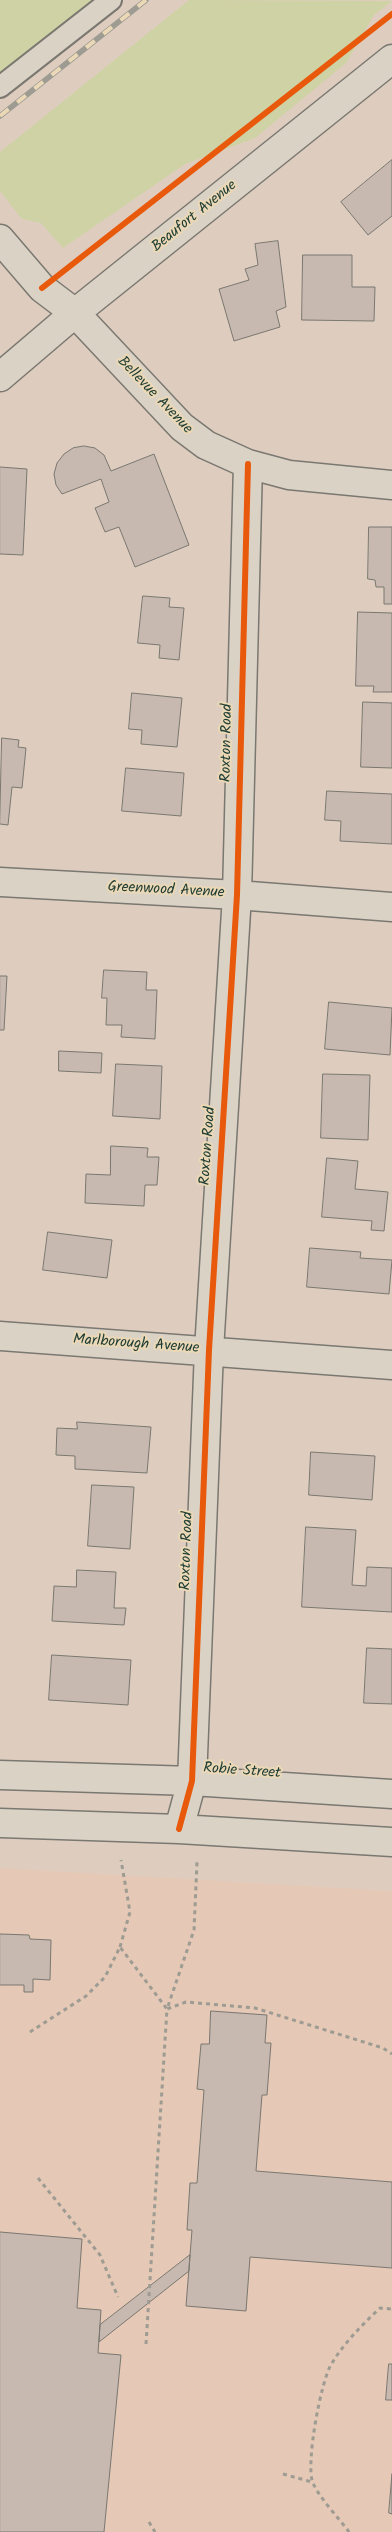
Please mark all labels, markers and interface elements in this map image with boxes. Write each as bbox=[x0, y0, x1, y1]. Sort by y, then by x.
street label: Beaufort Avenue bbox=[149, 177, 241, 257]
street label: Bellevue Avenue bbox=[112, 353, 196, 439]
street label: Roxton Road bbox=[218, 704, 238, 782]
street label: Greenwood Avenue bbox=[107, 879, 225, 903]
street label: Roxton Road bbox=[197, 1106, 221, 1186]
street label: Marlborough Avenue bbox=[72, 1332, 200, 1358]
street label: Roxton Road bbox=[178, 1511, 198, 1591]
street label: Robie Street bbox=[203, 1760, 281, 1784]

